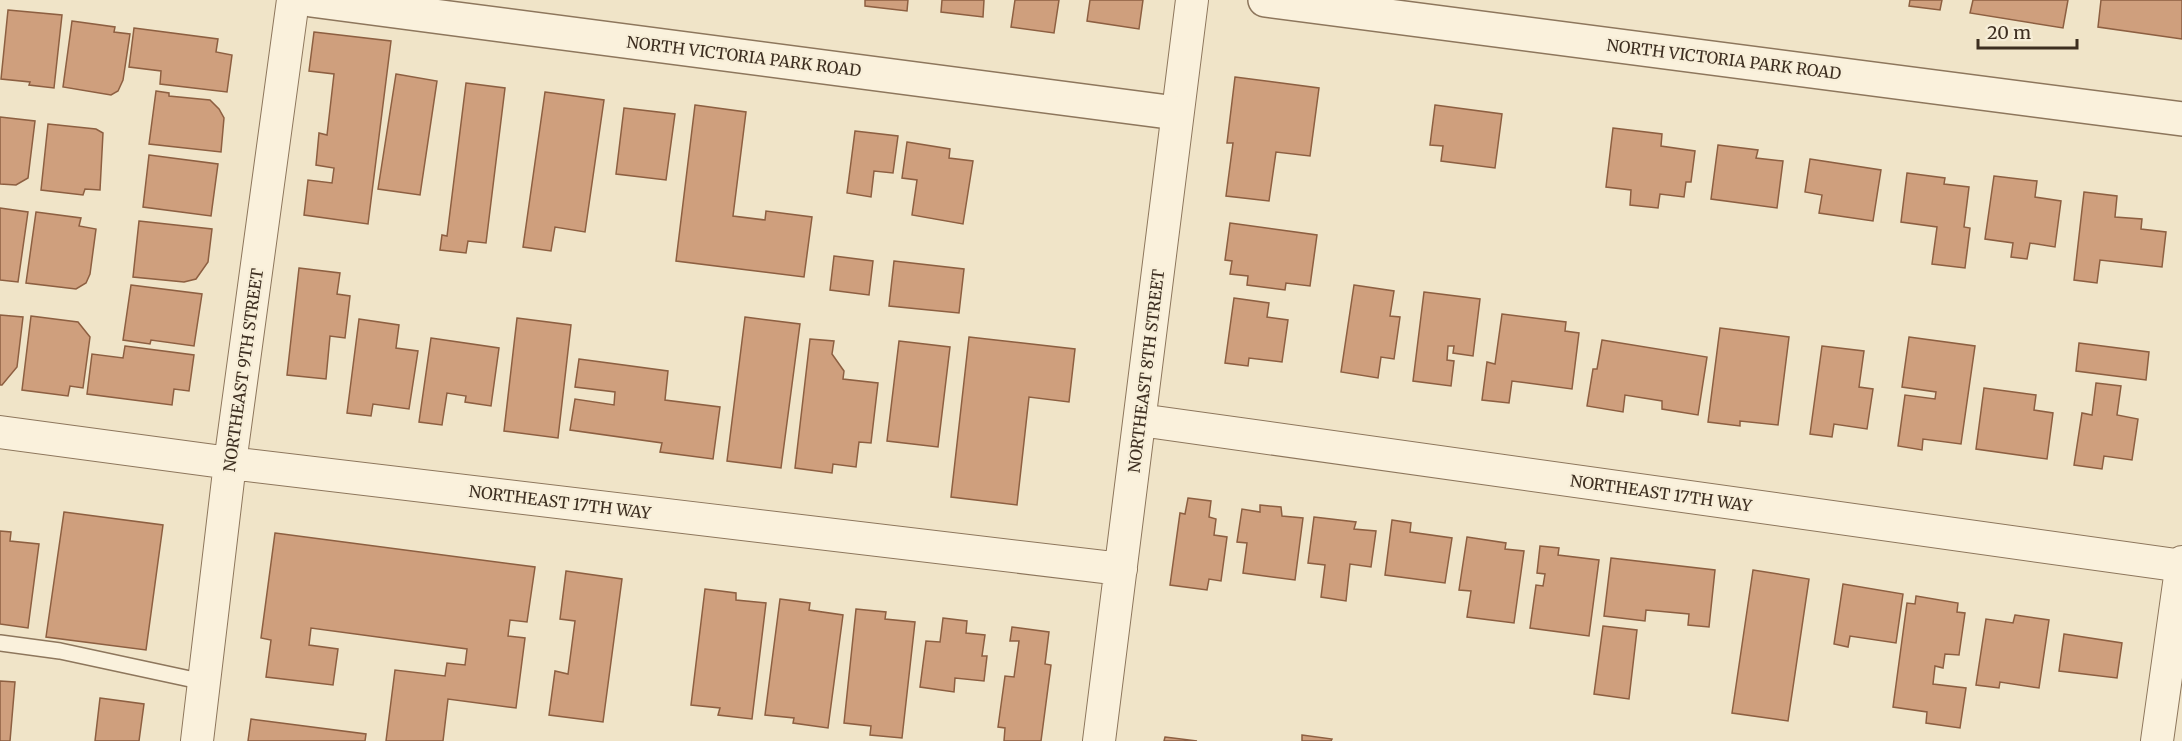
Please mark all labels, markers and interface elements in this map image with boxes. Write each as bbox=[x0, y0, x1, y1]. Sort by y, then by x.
scale bar bbox=[1978, 12, 2077, 50]
text: 20 m bbox=[1987, 21, 2031, 44]
street label: NORTH VICTORIA PARK ROAD bbox=[626, 32, 862, 80]
street label: NORTH VICTORIA PARK ROAD bbox=[1606, 35, 1842, 83]
street label: NORTHEAST 9TH STREET bbox=[219, 267, 267, 473]
street label: NORTHEAST 8TH STREET bbox=[1124, 268, 1168, 474]
street label: NORTHEAST 17TH WAY bbox=[1569, 470, 1754, 516]
street label: NORTHEAST 17TH WAY bbox=[468, 481, 653, 523]

